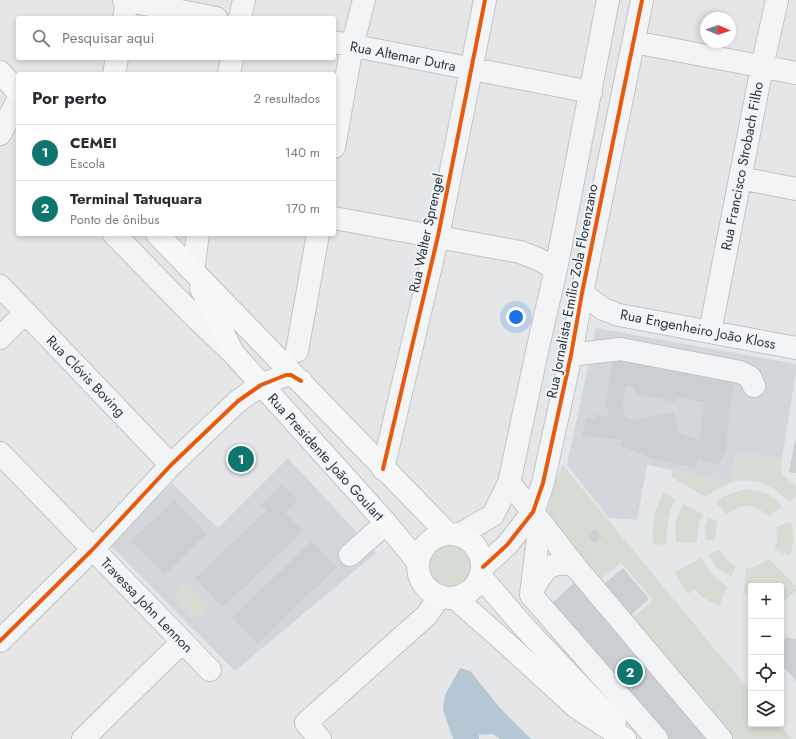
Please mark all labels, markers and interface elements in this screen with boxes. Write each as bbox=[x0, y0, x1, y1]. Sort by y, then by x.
north arrow bbox=[700, 12, 736, 48]
search box bbox=[16, 16, 336, 60]
icon: search bbox=[30, 27, 52, 49]
text: Pesquisar aqui bbox=[62, 27, 154, 49]
street label: Rua Altemar Dutra bbox=[348, 36, 458, 76]
street label: Rua Francisco Strobach Filho bbox=[716, 80, 768, 252]
text: Por perto bbox=[32, 86, 107, 110]
text: 2 resultados bbox=[254, 89, 320, 108]
text: CEMEI bbox=[70, 132, 117, 154]
text: 1 bbox=[42, 143, 48, 162]
text: 140 m bbox=[285, 143, 320, 162]
text: Escola bbox=[70, 154, 105, 173]
street label: Rua Walter Sprengel bbox=[404, 172, 448, 294]
street label: Rua Jornalista Emílio Zola Florenzano bbox=[541, 182, 603, 400]
text: Terminal Tatuquara bbox=[70, 188, 202, 210]
text: 2 bbox=[41, 199, 49, 218]
text: 170 m bbox=[285, 199, 320, 218]
text: Ponto de ônibus bbox=[70, 210, 160, 229]
street label: Rua Engenheiro João Kloss bbox=[619, 304, 778, 354]
your location bbox=[506, 307, 526, 327]
street label: Rua Clóvis Boving bbox=[42, 331, 130, 421]
street label: Rua Presidente João Goulart bbox=[263, 389, 389, 526]
pin: 1 bbox=[228, 444, 254, 474]
street label: Travessa John Lennon bbox=[96, 553, 198, 657]
map controls bbox=[748, 583, 784, 727]
button: + bbox=[748, 583, 784, 619]
button: − bbox=[748, 619, 784, 655]
button: locate bbox=[748, 655, 784, 691]
pin: 2 bbox=[617, 657, 643, 687]
button: layers bbox=[748, 691, 784, 727]

